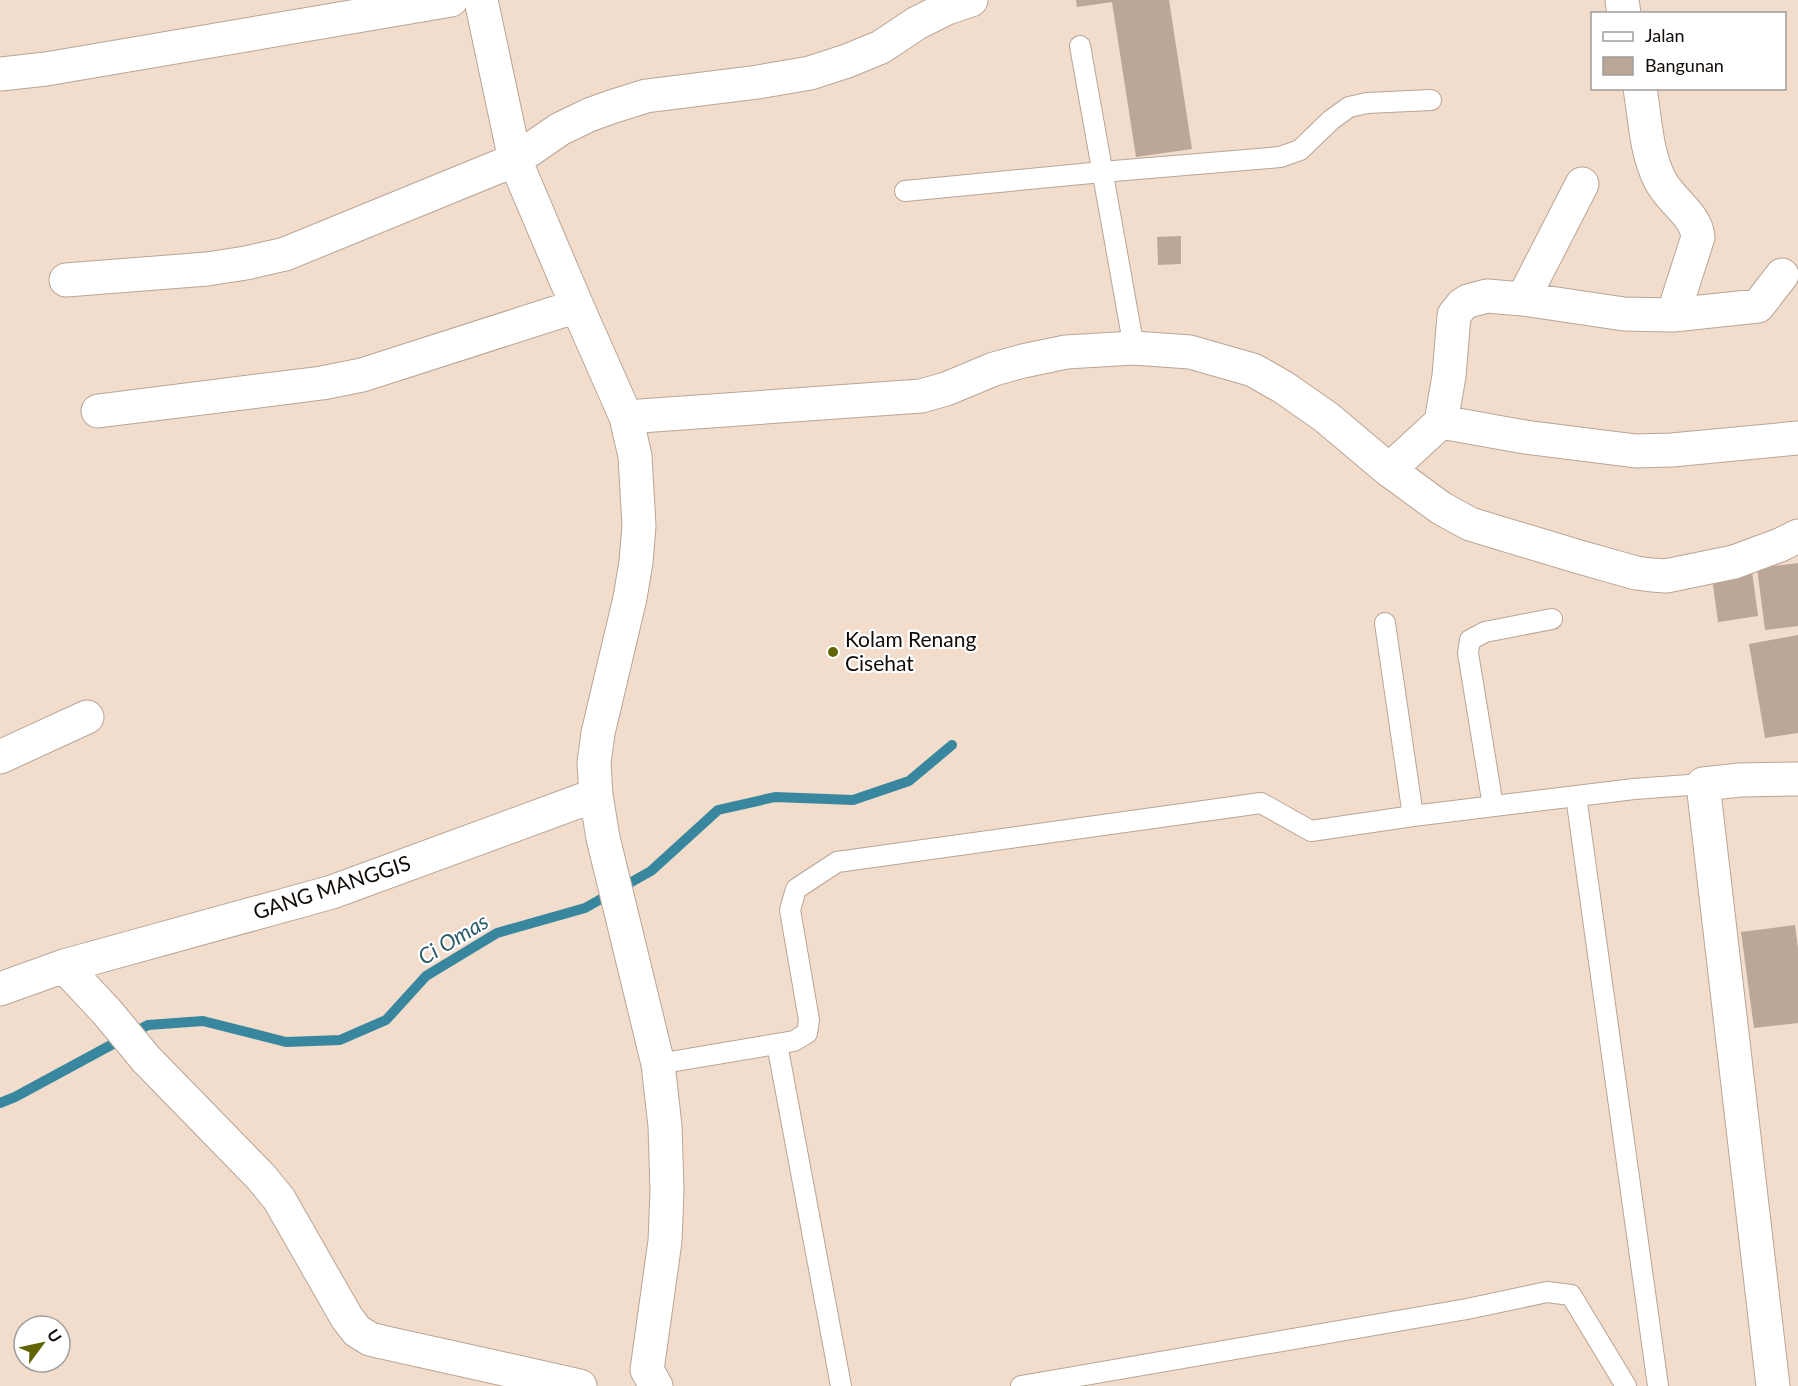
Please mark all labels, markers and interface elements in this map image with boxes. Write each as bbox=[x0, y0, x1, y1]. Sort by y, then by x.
legend bbox=[1591, 12, 1786, 90]
text: Jalan bbox=[1645, 24, 1684, 46]
text: Bangunan bbox=[1645, 54, 1724, 76]
place label: Kolam Renang Cisehat bbox=[845, 626, 976, 675]
marker: Kolam Renang Cisehat bbox=[826, 645, 840, 659]
street label: GANG MANGGIS bbox=[250, 849, 413, 924]
water label: Ci Omas bbox=[413, 907, 493, 970]
north arrow bbox=[12, 1314, 72, 1374]
text: U bbox=[44, 1325, 66, 1346]

